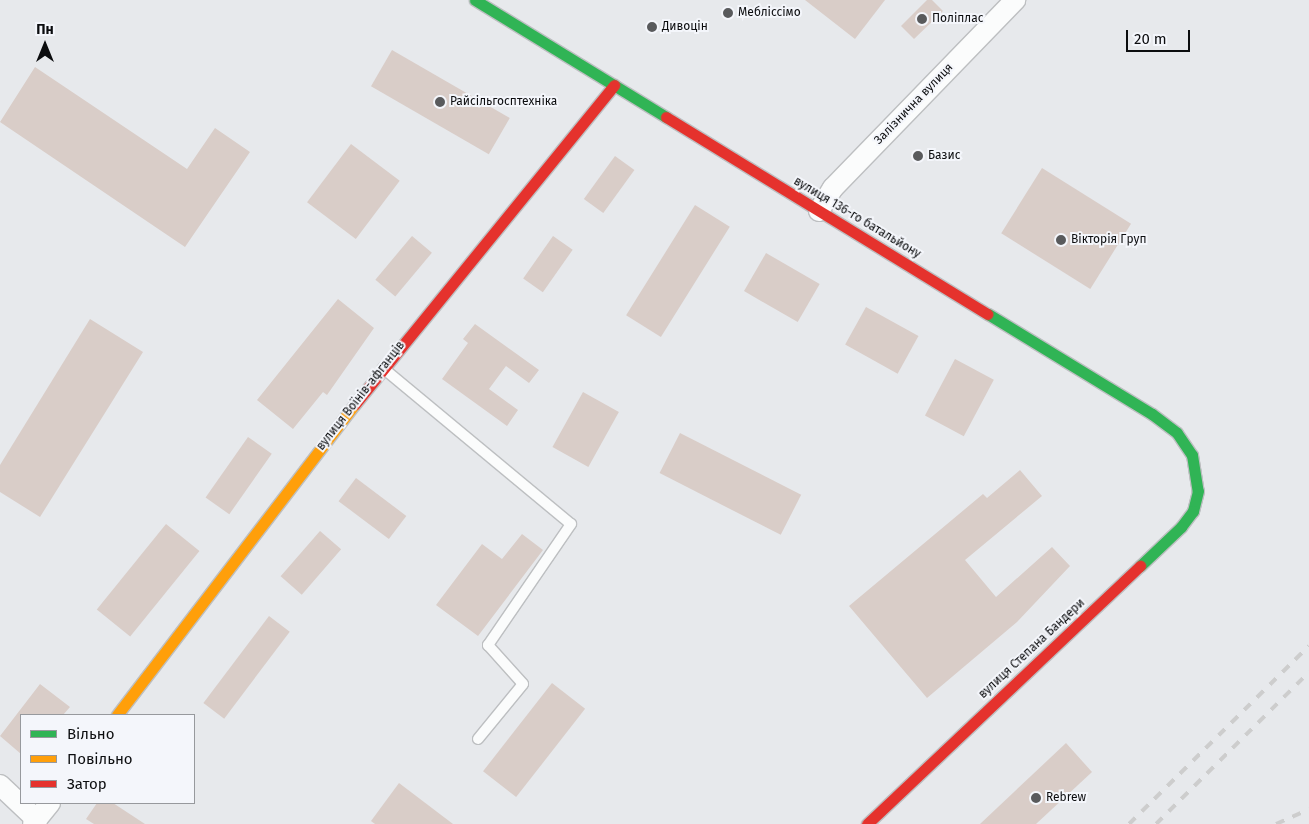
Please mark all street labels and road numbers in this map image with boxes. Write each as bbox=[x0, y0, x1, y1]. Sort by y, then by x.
street label: Залізнична вулиця bbox=[872, 61, 956, 147]
street label: вулиця 136-го батальйону bbox=[791, 174, 923, 262]
street label: вулиця Воїнів-афганців bbox=[314, 339, 408, 453]
street label: вулиця Степана Бандери bbox=[976, 596, 1088, 702]

